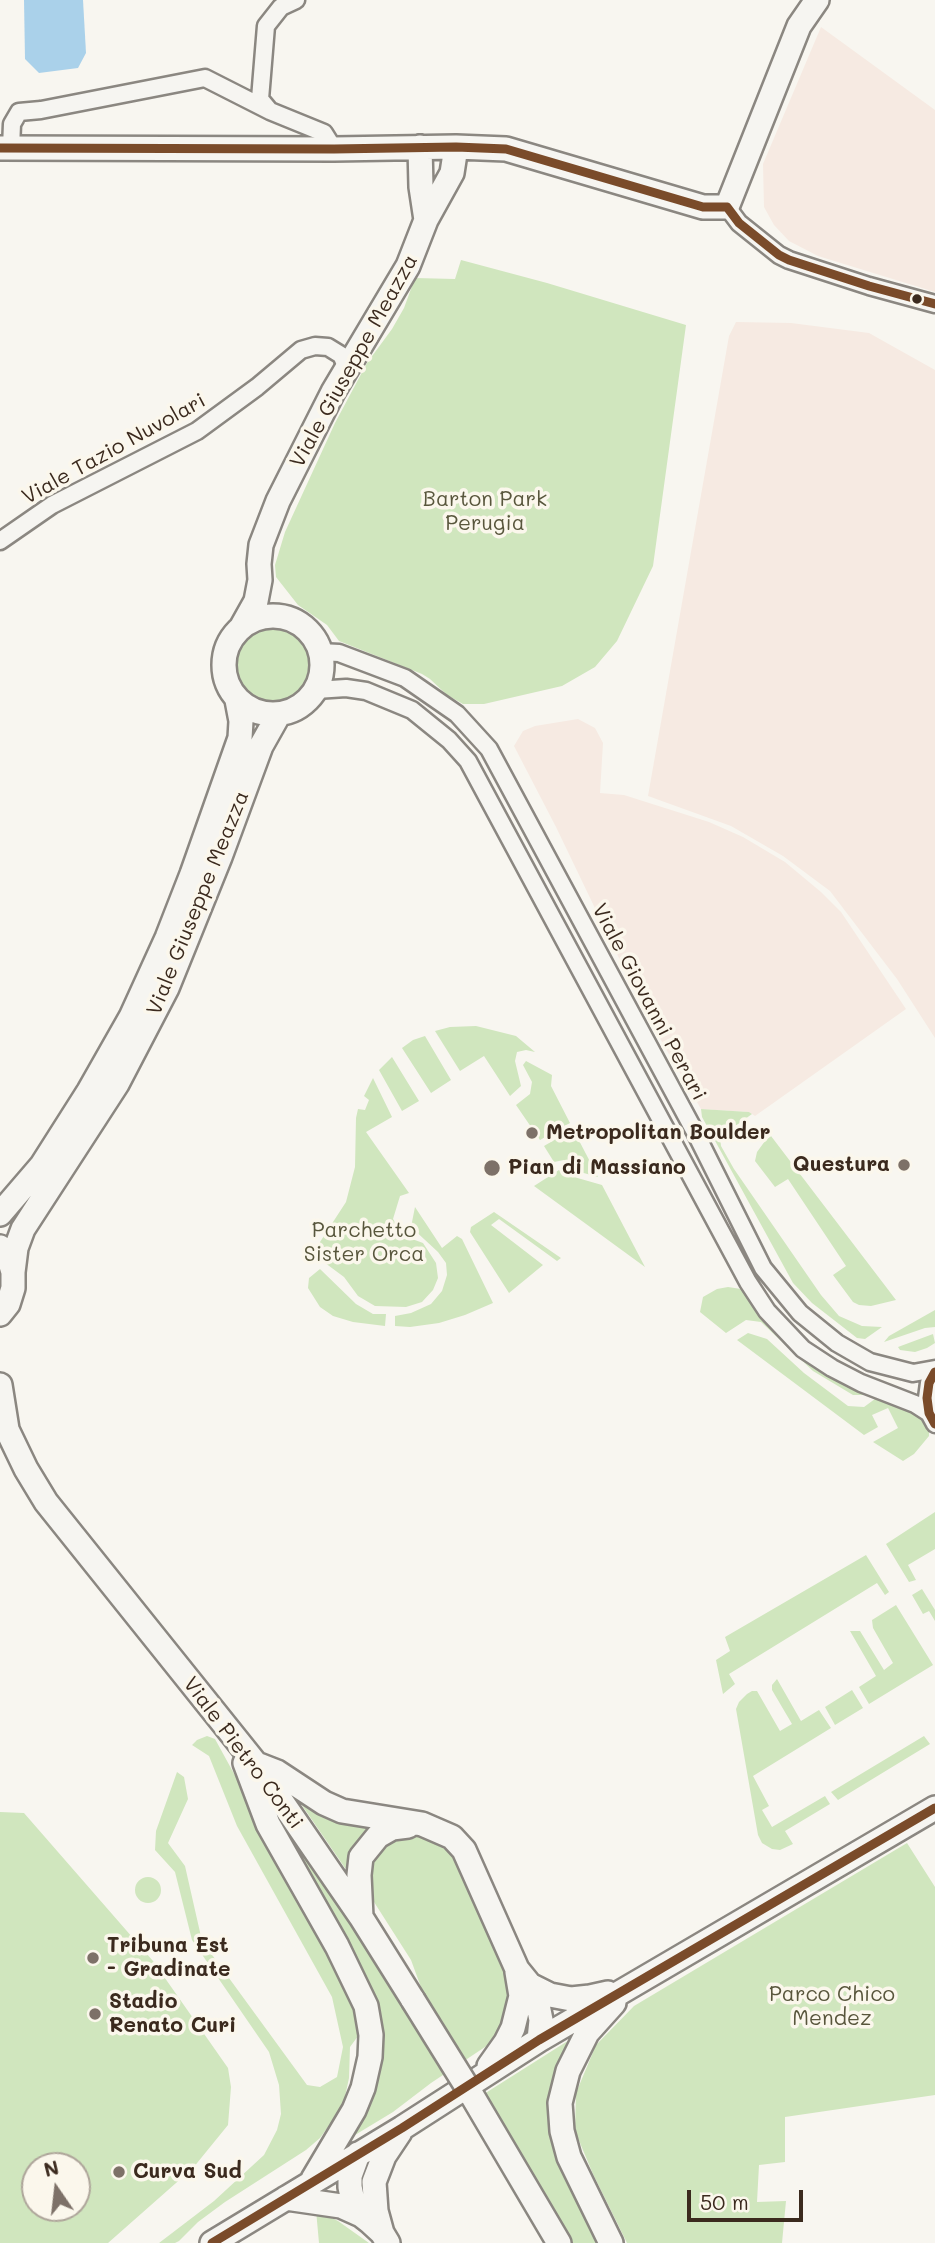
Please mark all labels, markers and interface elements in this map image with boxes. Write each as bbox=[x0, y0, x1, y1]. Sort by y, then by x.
street label: Viale Giuseppe Meazza bbox=[285, 250, 423, 472]
unlabelled marker bbox=[910, 292, 924, 306]
street label: Viale Tazio Nuvolari bbox=[18, 388, 210, 510]
park label: Barton Park Perugia bbox=[423, 487, 547, 537]
street label: Viale Giuseppe Meazza bbox=[141, 787, 255, 1019]
street label: Viale Giovanni Perari bbox=[586, 899, 712, 1105]
place label: Metropolitan Boulder bbox=[546, 1120, 770, 1146]
marker: Metropolitan Boulder bbox=[524, 1125, 540, 1141]
place label: Questura bbox=[793, 1152, 890, 1178]
place label: Pian di Massiano bbox=[508, 1155, 686, 1181]
marker: Questura bbox=[896, 1157, 912, 1173]
marker: Pian di Massiano bbox=[482, 1158, 502, 1178]
park label: Parchetto Sister Orca bbox=[304, 1218, 424, 1268]
street label: Viale Pietro Conti bbox=[178, 1672, 308, 1834]
place label: Tribuna Est - Gradinate bbox=[107, 1933, 231, 1983]
marker: Tribuna Est - Gradinate bbox=[85, 1950, 101, 1966]
park label: Parco Chico Mendez bbox=[769, 1982, 895, 2032]
place label: Stadio Renato Curi bbox=[109, 1989, 236, 2039]
marker: Stadio Renato Curi bbox=[87, 2006, 103, 2022]
north arrow bbox=[21, 2152, 91, 2222]
text: N bbox=[41, 2154, 61, 2182]
place label: Curva Sud bbox=[133, 2159, 242, 2185]
marker: Curva Sud bbox=[111, 2164, 127, 2180]
scale bar bbox=[690, 2176, 806, 2220]
text: 50 m bbox=[700, 2188, 749, 2215]

